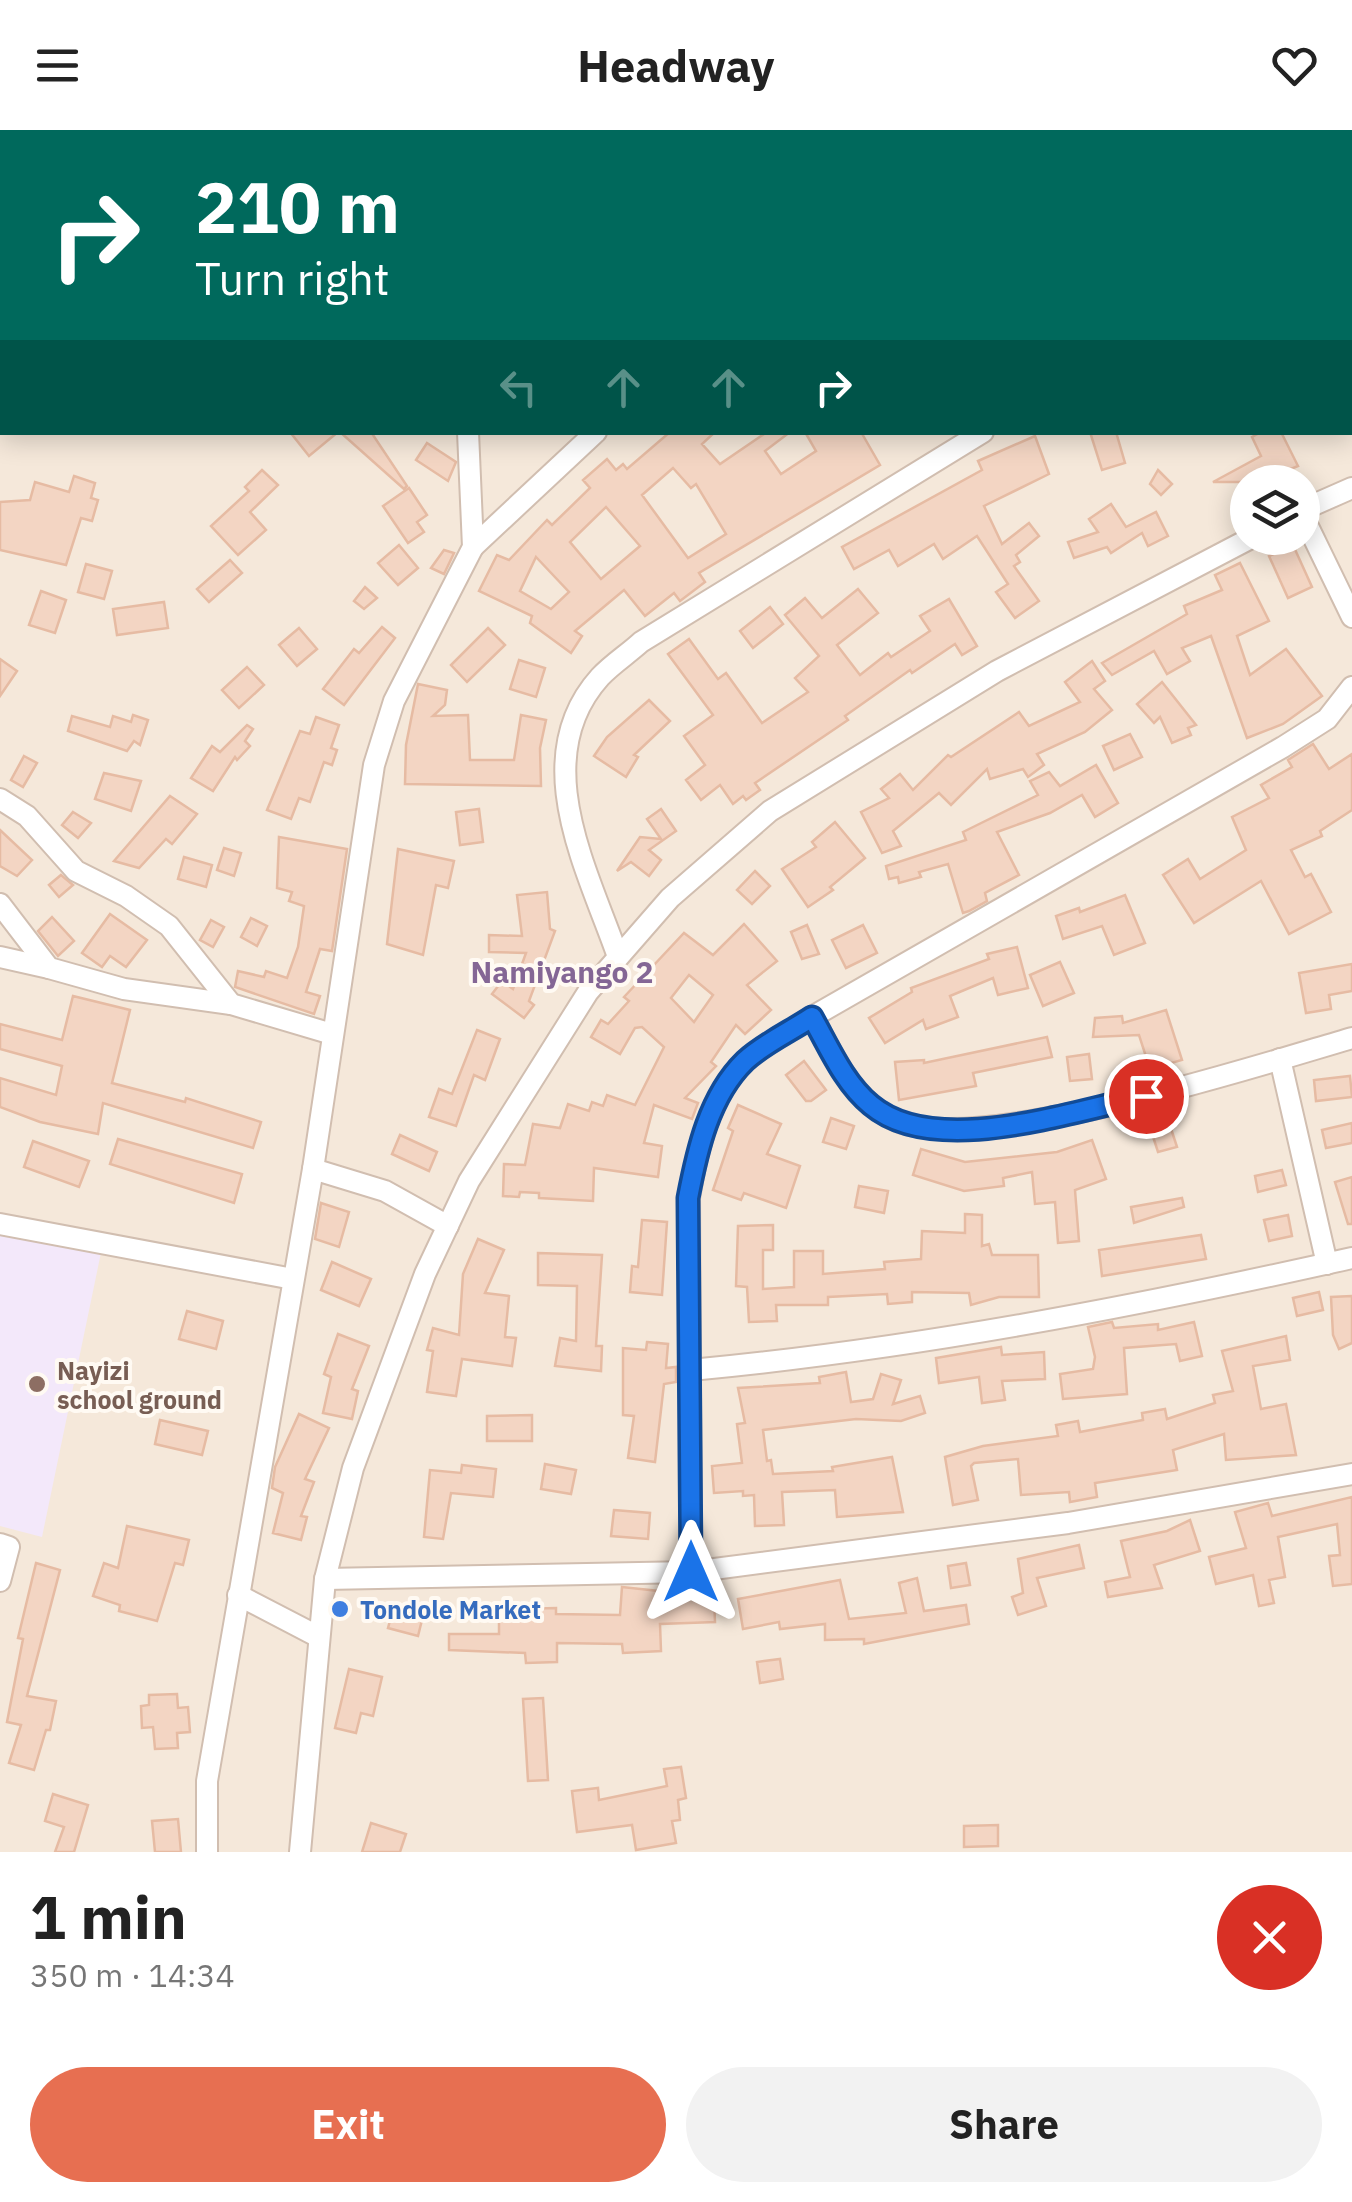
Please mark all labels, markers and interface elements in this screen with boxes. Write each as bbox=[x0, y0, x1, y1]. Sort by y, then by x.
text: Headway bbox=[577, 36, 775, 94]
icon: menu bbox=[30, 38, 85, 93]
icon: heart bbox=[1267, 38, 1322, 93]
text: 210 m bbox=[195, 161, 400, 252]
icon: right bbox=[30, 170, 160, 300]
text: Turn right bbox=[195, 249, 390, 307]
icon: left bbox=[491, 360, 546, 415]
icon: ahead bbox=[596, 360, 651, 415]
icon: ahead bbox=[701, 360, 756, 415]
icon: right bbox=[806, 360, 861, 415]
map controls bbox=[1230, 465, 1320, 555]
button: layers bbox=[1230, 465, 1320, 555]
district label: Namiyango 2 bbox=[470, 952, 654, 991]
pin bbox=[1104, 1054, 1189, 1139]
icon: arrive bbox=[1119, 1069, 1174, 1124]
place label: Nayizi school ground bbox=[57, 1354, 222, 1416]
marker: Nayizi school ground bbox=[26, 1373, 48, 1395]
position arrow bbox=[639, 1520, 743, 1624]
place label: Tondole Market bbox=[360, 1593, 541, 1626]
marker: Tondole Market bbox=[329, 1598, 351, 1620]
text: 1 min bbox=[30, 1877, 187, 1956]
button: close bbox=[1217, 1885, 1322, 1990]
text: 350 m · 14:34 bbox=[30, 1954, 235, 1996]
button: Exit bbox=[30, 2067, 666, 2182]
button: Share bbox=[686, 2067, 1322, 2182]

